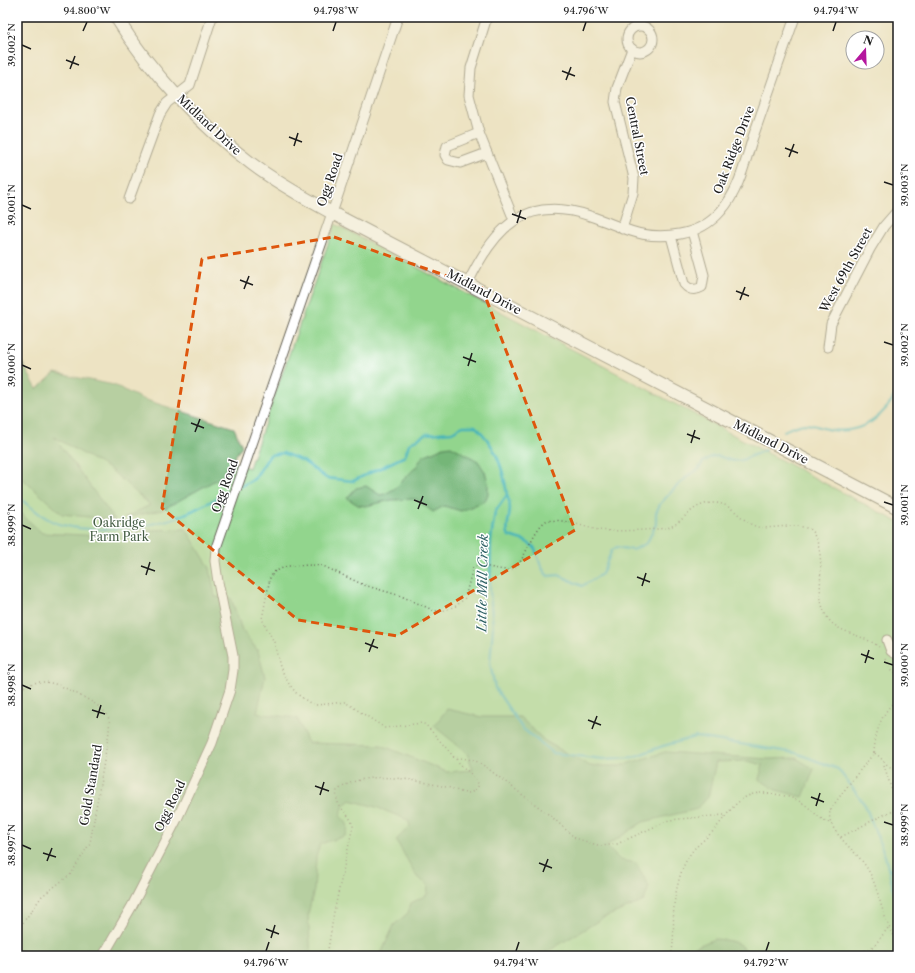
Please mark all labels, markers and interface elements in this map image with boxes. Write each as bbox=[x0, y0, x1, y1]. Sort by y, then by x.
text: 94.800°W bbox=[63, 4, 112, 17]
text: 94.798°W bbox=[313, 4, 360, 17]
text: 94.796°W bbox=[564, 4, 609, 17]
text: 94.794°W bbox=[814, 4, 859, 17]
text: 39.002°N bbox=[5, 23, 18, 67]
north arrow bbox=[845, 30, 885, 70]
text: N bbox=[861, 32, 875, 49]
street label: Midland Drive bbox=[174, 91, 245, 158]
street label: Central Street bbox=[623, 95, 653, 177]
street label: Oak Ridge Drive bbox=[710, 103, 757, 196]
street label: Ogg Road bbox=[313, 151, 346, 208]
text: 39.003°N bbox=[898, 163, 911, 207]
text: 39.001°N bbox=[5, 184, 18, 226]
street label: West 69th Street bbox=[816, 224, 875, 316]
street label: Midland Drive bbox=[444, 266, 524, 318]
text: 39.002°N bbox=[898, 323, 911, 367]
text: 39.000°N bbox=[5, 343, 18, 387]
street label: Midland Drive bbox=[731, 416, 811, 467]
street label: Ogg Road bbox=[208, 457, 241, 514]
text: 39.001°N bbox=[898, 484, 911, 526]
text: 38.999°N bbox=[5, 504, 18, 546]
park label: Oakridge Farm Park bbox=[89, 515, 150, 544]
water label: Little Mill Creek bbox=[473, 534, 491, 633]
text: 39.000°N bbox=[898, 643, 911, 687]
text: 38.998°N bbox=[5, 663, 18, 707]
street label: Gold Standard bbox=[76, 742, 105, 827]
street label: Ogg Road bbox=[151, 777, 189, 834]
text: 38.999°N bbox=[898, 804, 911, 846]
text: 38.997°N bbox=[5, 824, 18, 866]
text: 94.796°W bbox=[244, 956, 289, 969]
text: 94.794°W bbox=[494, 956, 539, 969]
text: 94.792°W bbox=[744, 956, 790, 969]

